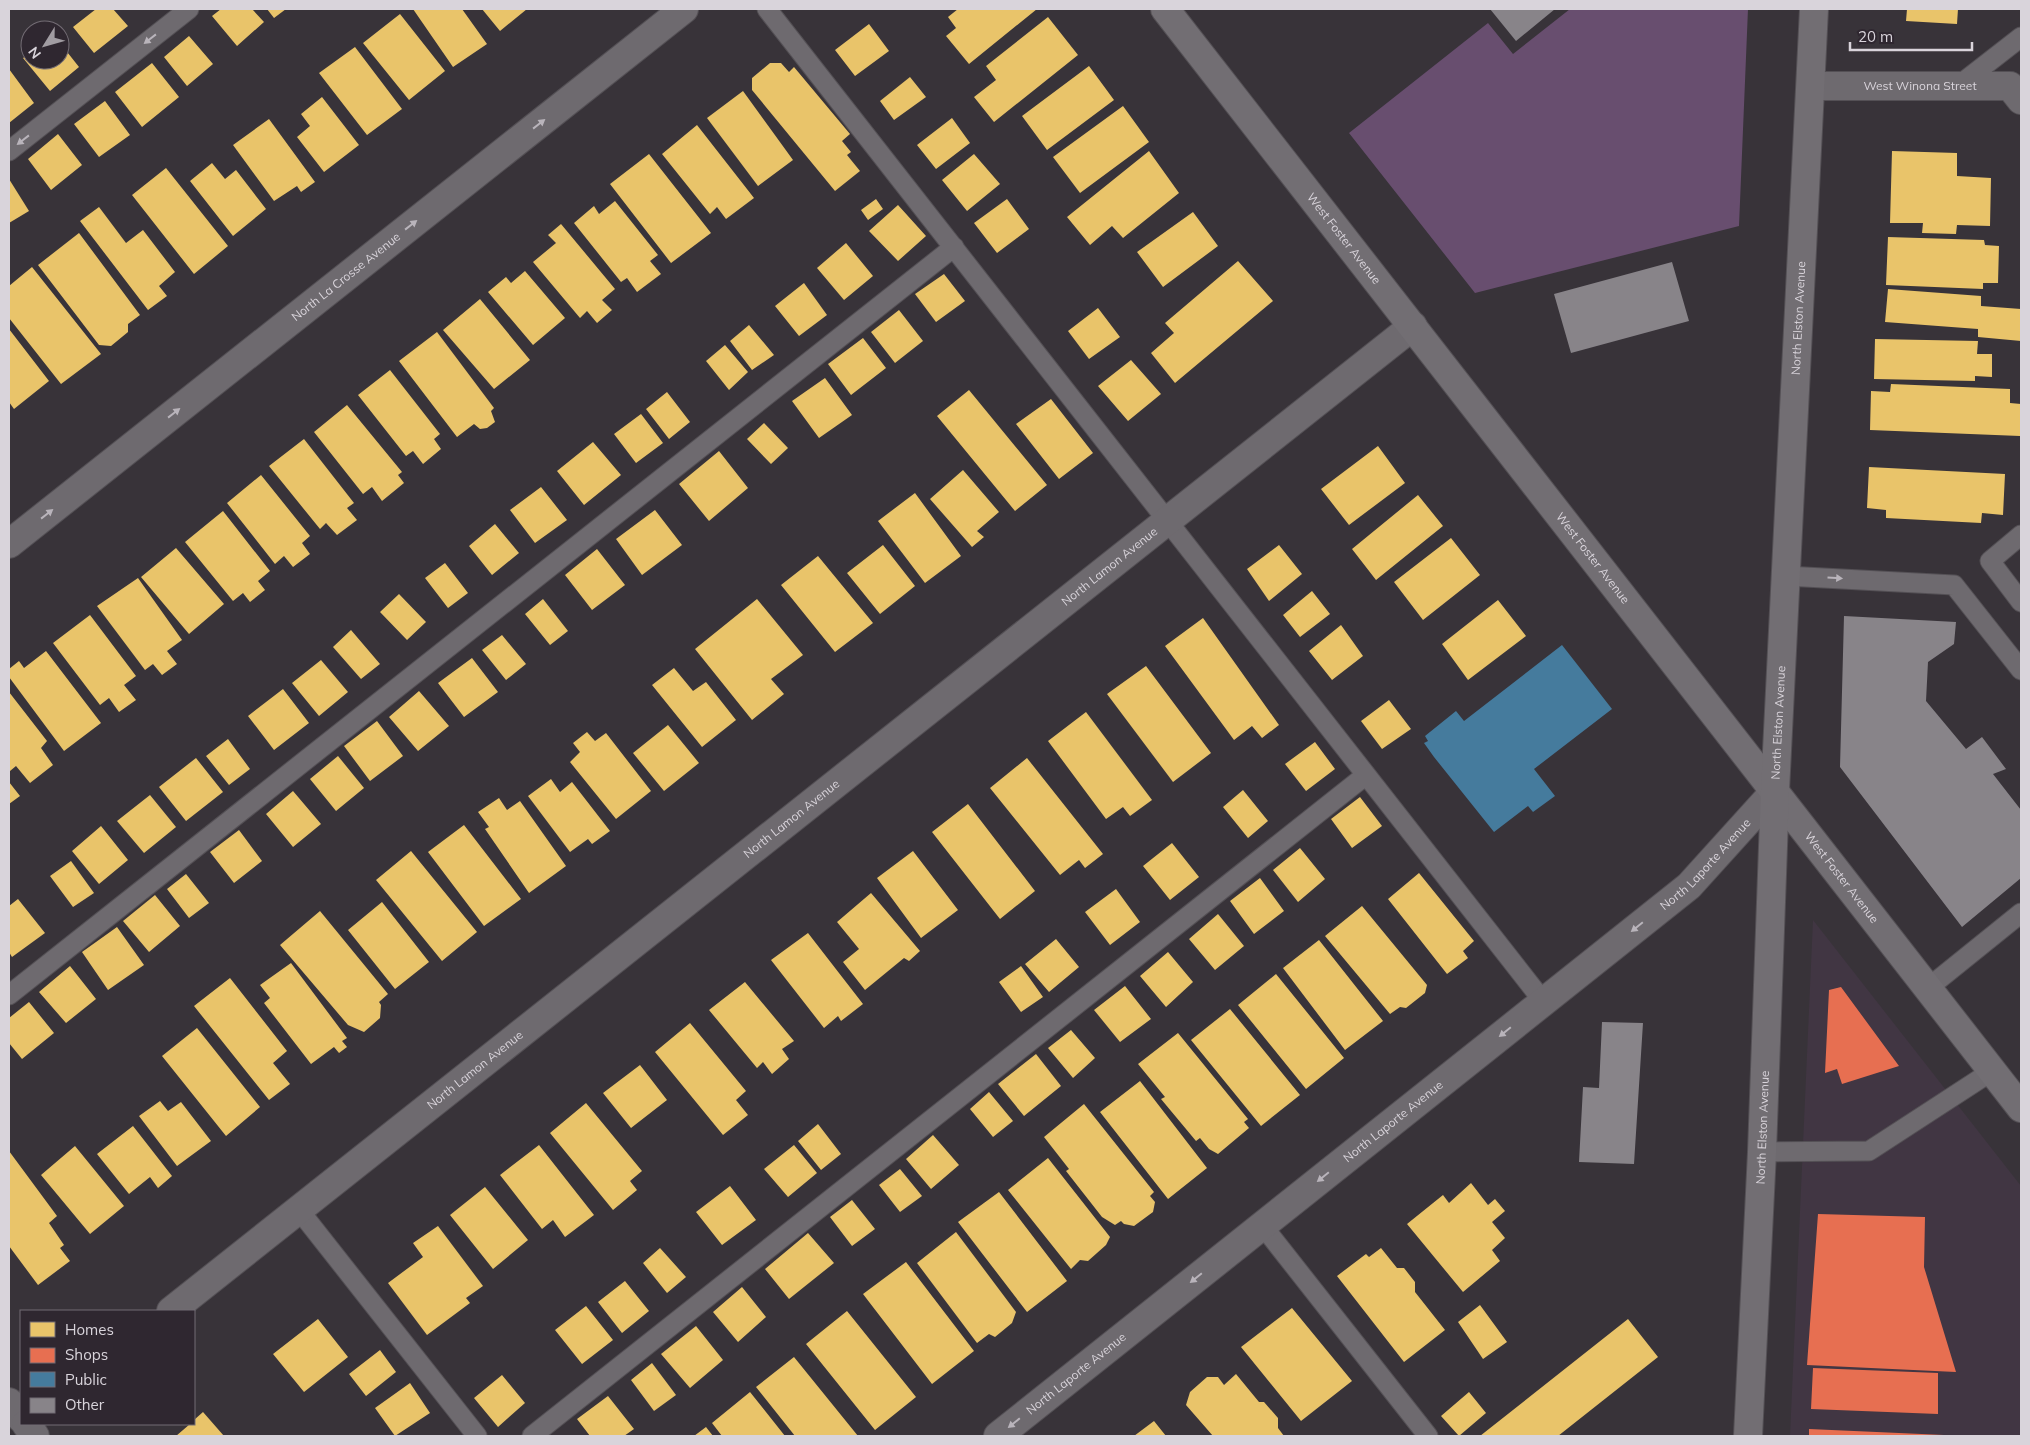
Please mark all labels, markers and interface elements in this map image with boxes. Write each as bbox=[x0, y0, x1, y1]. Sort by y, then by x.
north arrow bbox=[20, 20, 70, 70]
scale bar bbox=[1850, 20, 1972, 52]
text: 20 m bbox=[1858, 27, 1893, 46]
one-way arrow bbox=[144, 34, 157, 44]
text: N bbox=[24, 43, 45, 62]
street label: West Winona Street bbox=[1863, 78, 1977, 93]
one-way arrow bbox=[532, 118, 545, 129]
one-way arrow bbox=[17, 134, 30, 145]
street label: West Foster Avenue bbox=[1304, 190, 1384, 287]
one-way arrow bbox=[404, 219, 417, 230]
street label: North La Crosse Avenue bbox=[288, 229, 403, 324]
street label: North Elston Avenue bbox=[1788, 261, 1808, 375]
one-way arrow bbox=[167, 407, 180, 418]
one-way arrow bbox=[40, 508, 53, 519]
street label: West Foster Avenue bbox=[1553, 509, 1633, 606]
street label: North Lamon Avenue bbox=[1058, 524, 1160, 609]
one-way arrow bbox=[1827, 575, 1843, 583]
street label: North Elston Avenue bbox=[1768, 665, 1788, 780]
street label: North Lamon Avenue bbox=[740, 776, 842, 861]
street label: North Laporte Avenue bbox=[1657, 815, 1753, 913]
street label: West Foster Avenue bbox=[1802, 829, 1882, 926]
one-way arrow bbox=[1631, 921, 1644, 932]
one-way arrow bbox=[1499, 1026, 1512, 1037]
street label: North Lamon Avenue bbox=[424, 1027, 526, 1112]
street label: North Elston Avenue bbox=[1752, 1070, 1772, 1185]
street label: North Laporte Avenue bbox=[1340, 1077, 1446, 1165]
one-way arrow bbox=[1317, 1171, 1330, 1182]
one-way arrow bbox=[1189, 1273, 1203, 1283]
legend bbox=[20, 1310, 195, 1425]
text: Homes bbox=[65, 1320, 114, 1339]
street label: North Laporte Avenue bbox=[1023, 1329, 1129, 1418]
text: Shops bbox=[65, 1345, 108, 1364]
text: Public bbox=[65, 1370, 107, 1389]
text: Other bbox=[65, 1395, 105, 1414]
one-way arrow bbox=[1008, 1417, 1021, 1428]

